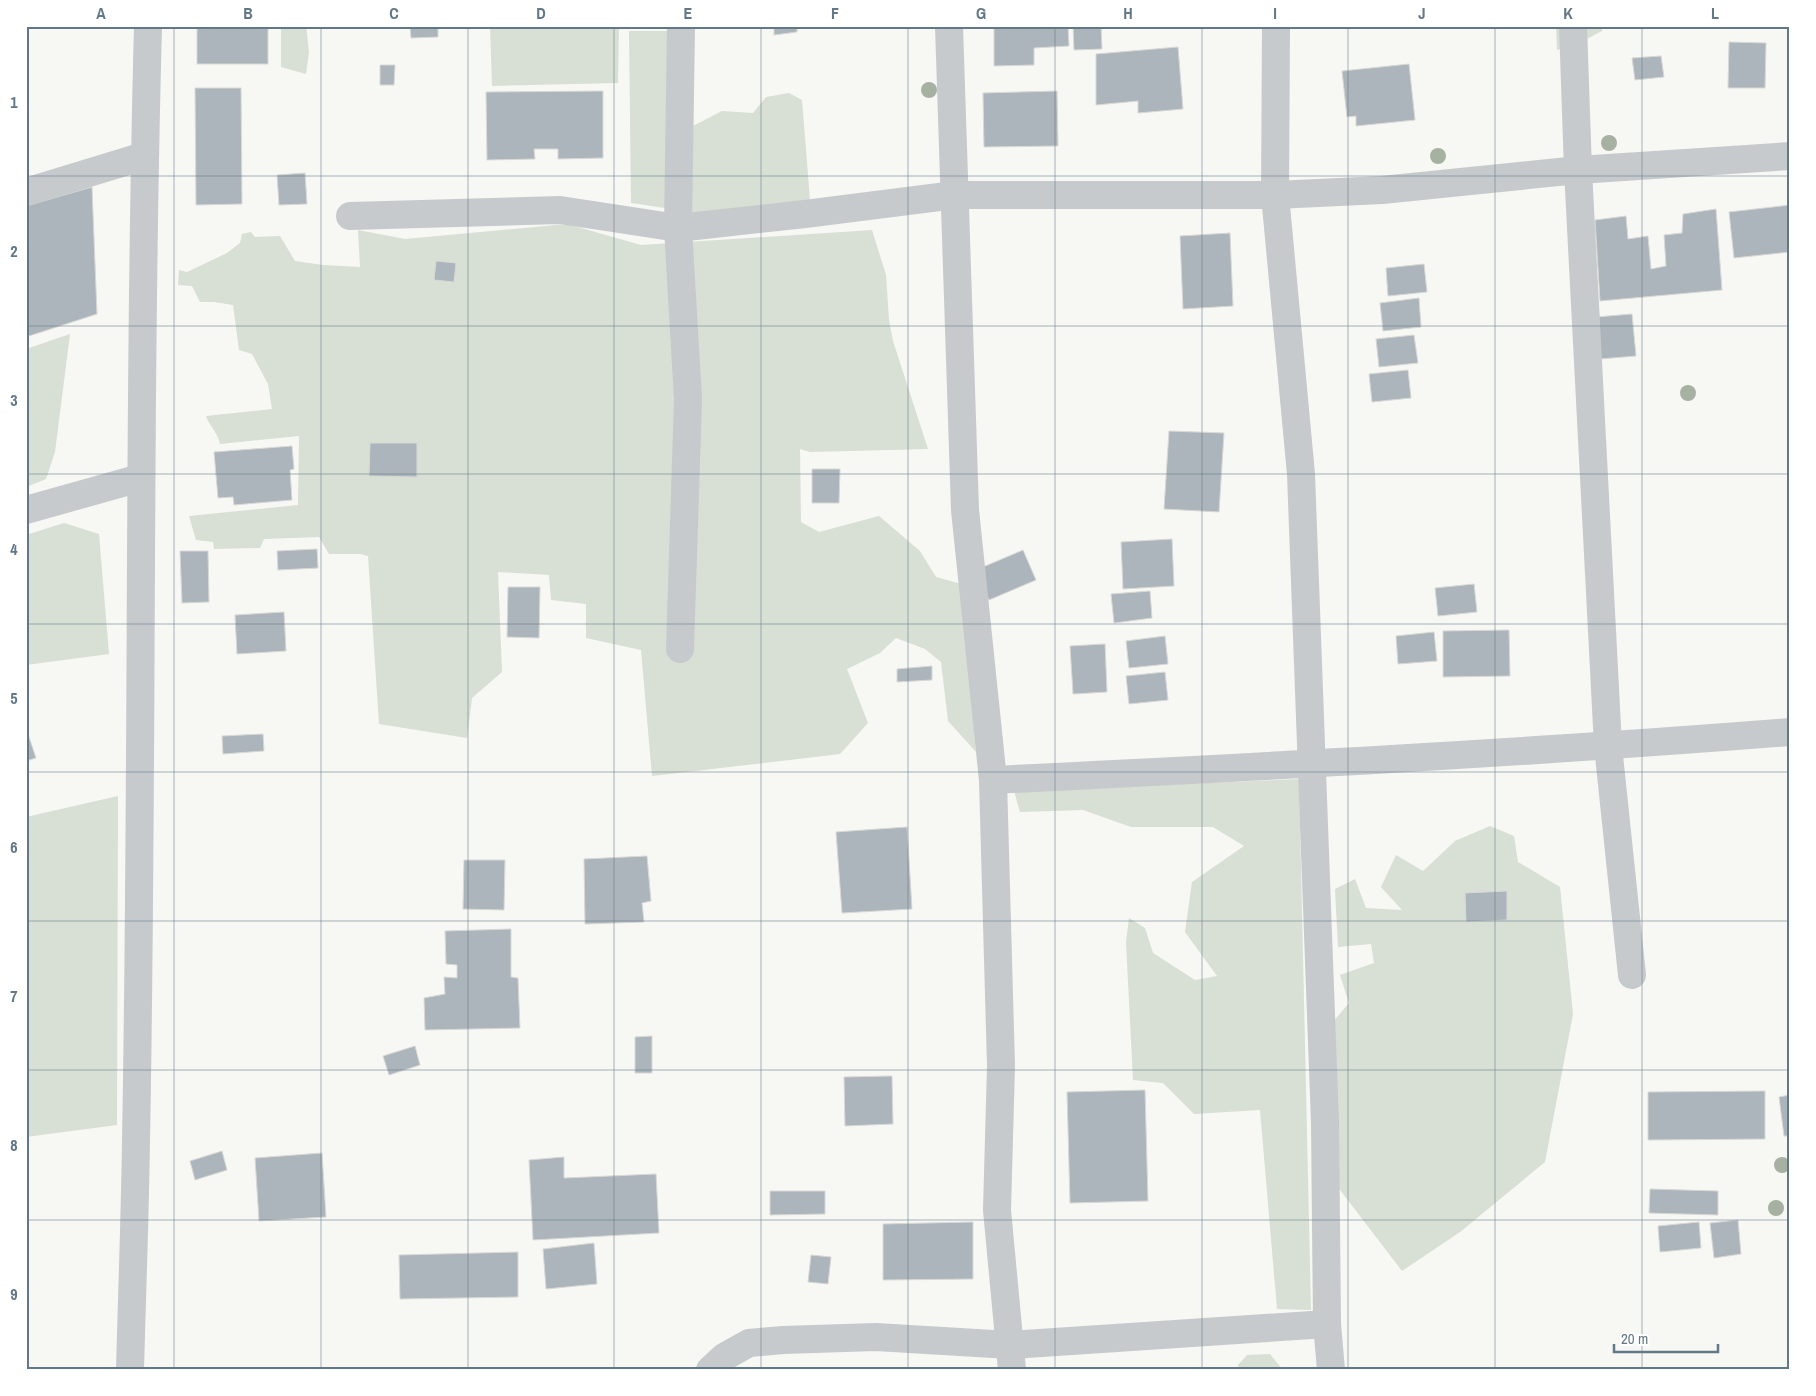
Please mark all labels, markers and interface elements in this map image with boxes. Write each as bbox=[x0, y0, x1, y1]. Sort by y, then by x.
text: A bbox=[96, 2, 106, 24]
text: B bbox=[243, 2, 253, 24]
text: C bbox=[389, 2, 399, 24]
text: D bbox=[536, 2, 546, 24]
text: E bbox=[684, 2, 693, 24]
text: F bbox=[831, 2, 839, 24]
text: G bbox=[976, 2, 986, 24]
text: H bbox=[1123, 2, 1133, 24]
text: I bbox=[1273, 2, 1277, 24]
text: J bbox=[1418, 2, 1426, 24]
text: K bbox=[1563, 2, 1573, 24]
text: L bbox=[1711, 2, 1719, 24]
text: 1 bbox=[10, 91, 18, 113]
text: 2 bbox=[10, 240, 18, 262]
text: 3 bbox=[10, 389, 18, 411]
text: 4 bbox=[10, 538, 18, 560]
text: 5 bbox=[10, 687, 18, 709]
text: 6 bbox=[10, 836, 18, 858]
text: 7 bbox=[10, 985, 18, 1007]
text: 8 bbox=[10, 1134, 18, 1156]
text: 9 bbox=[10, 1283, 18, 1305]
scale bar bbox=[1614, 1321, 1717, 1353]
text: 20 m bbox=[1621, 1328, 1648, 1349]

